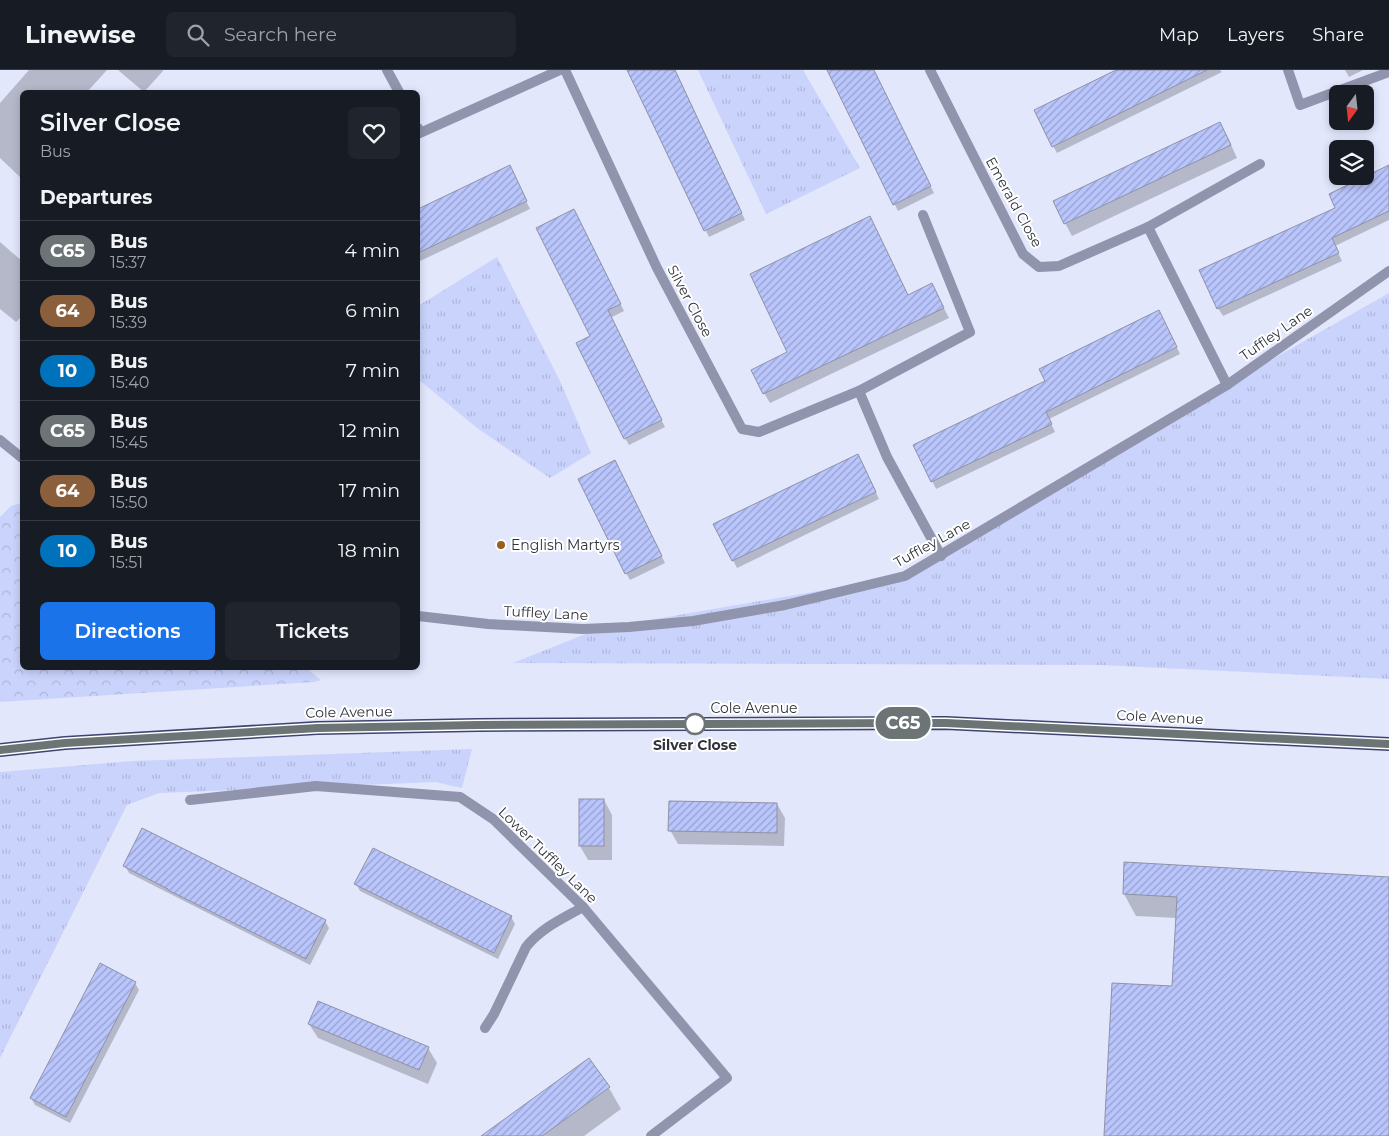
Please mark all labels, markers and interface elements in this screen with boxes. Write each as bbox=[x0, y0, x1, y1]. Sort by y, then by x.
search box bbox=[166, 12, 516, 57]
text: Linewise bbox=[25, 20, 136, 49]
icon: search bbox=[184, 21, 212, 49]
text: Search here bbox=[224, 23, 337, 46]
text: Map bbox=[1159, 24, 1199, 46]
text: Layers bbox=[1227, 24, 1284, 46]
text: Share bbox=[1312, 24, 1364, 46]
north arrow bbox=[1329, 85, 1374, 130]
map controls bbox=[1329, 85, 1374, 185]
button: heart bbox=[348, 107, 400, 159]
text: Silver Close bbox=[40, 108, 181, 137]
button: layers bbox=[1329, 140, 1374, 185]
text: Bus bbox=[40, 142, 71, 161]
street label: Emerald Close bbox=[982, 154, 1046, 250]
text: Departures bbox=[40, 186, 152, 209]
text: Bus bbox=[110, 230, 148, 253]
text: 4 min bbox=[344, 239, 400, 262]
text: C65 bbox=[50, 240, 85, 262]
text: 15:37 bbox=[110, 253, 146, 272]
street label: Silver Close bbox=[664, 262, 716, 340]
text: Bus bbox=[110, 290, 148, 313]
text: 6 min bbox=[345, 299, 400, 322]
text: 64 bbox=[56, 300, 79, 322]
street label: Tuffley Lane bbox=[1236, 301, 1316, 365]
text: 15:39 bbox=[110, 313, 147, 332]
text: Bus bbox=[110, 350, 148, 373]
text: 7 min bbox=[346, 359, 400, 382]
text: 10 bbox=[58, 360, 77, 382]
text: 15:40 bbox=[110, 373, 149, 392]
text: Bus bbox=[110, 410, 148, 433]
text: 12 min bbox=[339, 419, 400, 442]
text: C65 bbox=[50, 420, 85, 442]
text: 15:45 bbox=[110, 433, 148, 452]
text: Bus bbox=[110, 470, 148, 493]
text: 17 min bbox=[339, 479, 400, 502]
text: 64 bbox=[56, 480, 79, 502]
text: 15:50 bbox=[110, 493, 148, 512]
street label: Tuffley Lane bbox=[891, 515, 973, 571]
text: Bus bbox=[110, 530, 148, 553]
place label: English Martyrs bbox=[511, 536, 620, 554]
text: 18 min bbox=[338, 539, 400, 562]
marker: English Martyrs bbox=[495, 539, 507, 551]
text: 10 bbox=[58, 540, 77, 562]
text: 15:51 bbox=[110, 553, 143, 572]
button: Directions bbox=[40, 602, 215, 660]
button: Tickets bbox=[225, 602, 400, 660]
street label: Tuffley Lane bbox=[503, 602, 589, 624]
street label: Cole Avenue bbox=[710, 699, 798, 717]
street label: Cole Avenue bbox=[305, 702, 393, 722]
street label: Cole Avenue bbox=[1116, 706, 1204, 728]
line badge: C65 bbox=[874, 707, 932, 739]
text: C65 bbox=[886, 712, 920, 734]
marker: Silver Close bbox=[684, 713, 706, 735]
place label: Silver Close bbox=[653, 736, 737, 754]
street label: Lower Tuffley Lane bbox=[495, 803, 601, 907]

